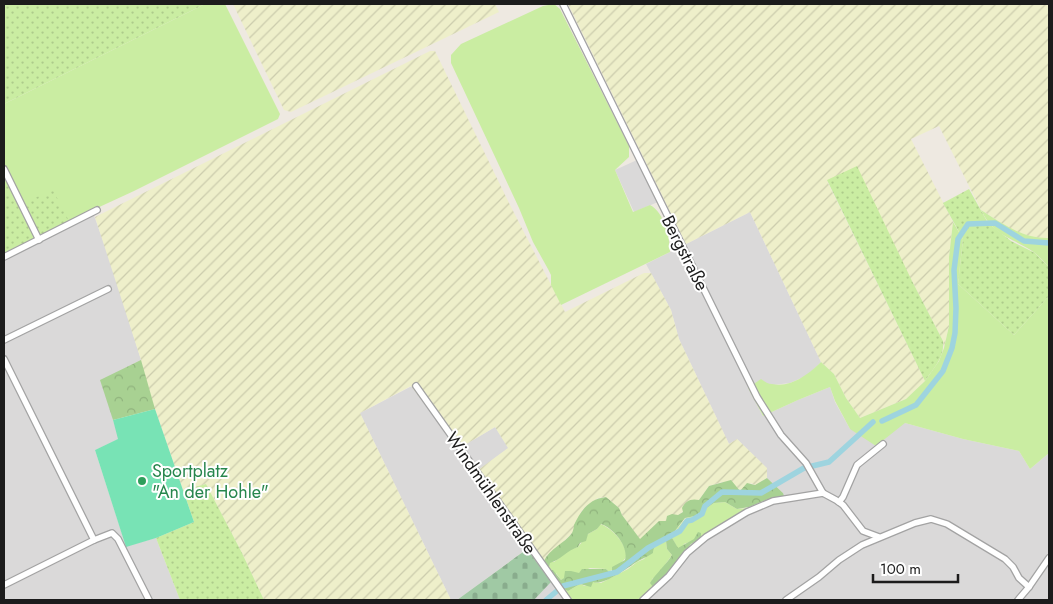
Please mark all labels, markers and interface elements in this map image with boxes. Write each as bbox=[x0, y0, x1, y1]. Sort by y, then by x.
street label: Bergstraße bbox=[655, 211, 715, 295]
street label: Windmühlenstraße bbox=[439, 427, 543, 559]
place label: Sportplatz "An der Hohle" bbox=[152, 458, 269, 505]
marker: Sportplatz "An der Hohle" bbox=[136, 475, 148, 487]
scale bar bbox=[873, 552, 958, 584]
text: 100 m bbox=[880, 558, 921, 580]

